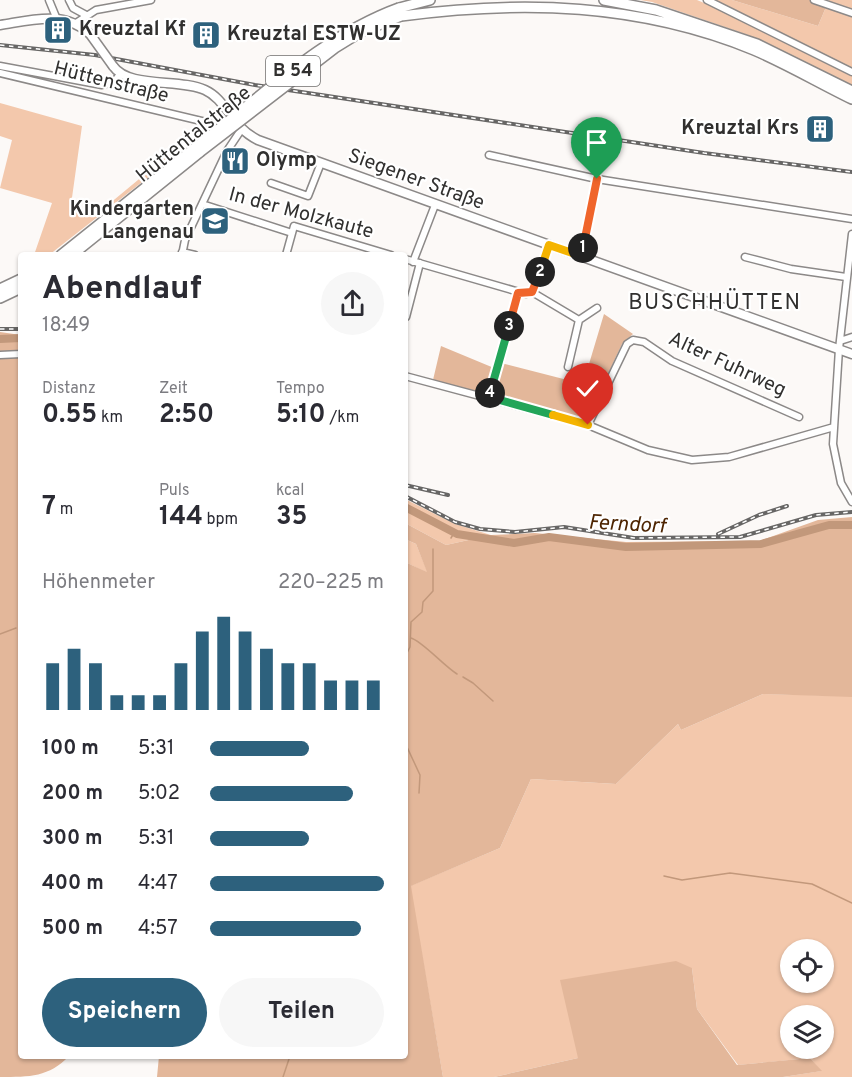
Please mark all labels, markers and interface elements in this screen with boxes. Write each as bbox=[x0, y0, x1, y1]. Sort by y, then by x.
building icon: Kreuztal Kf bbox=[42, 14, 74, 46]
place label: Kreuztal Kf bbox=[79, 17, 185, 43]
building icon: Kreuztal ESTW-UZ bbox=[190, 19, 222, 51]
place label: Kreuztal ESTW-UZ bbox=[227, 22, 401, 48]
street label: Hüttenstraße bbox=[51, 56, 171, 110]
road number: B 54 bbox=[266, 56, 320, 86]
street label: Hüttentalstraße bbox=[131, 81, 257, 189]
building icon: Kreuztal Krs bbox=[804, 113, 836, 145]
place label: Kreuztal Krs bbox=[681, 116, 799, 142]
pin bbox=[571, 117, 622, 179]
icon: arrive bbox=[580, 126, 613, 159]
street label: Siegener Straße bbox=[344, 143, 488, 217]
restaurant icon: Olymp bbox=[219, 145, 251, 177]
place label: Olymp bbox=[256, 148, 317, 174]
street label: In der Molzkaute bbox=[226, 182, 376, 246]
place label: Kindergarten Langenau bbox=[70, 197, 194, 246]
school or university icon: Kindergarten Langenau bbox=[199, 205, 231, 237]
pin: 1 bbox=[568, 233, 598, 263]
text: 1 bbox=[580, 238, 586, 258]
pin: 2 bbox=[525, 257, 555, 287]
text: 2 bbox=[535, 262, 545, 282]
text: Abendlauf bbox=[42, 269, 202, 311]
button: share bbox=[321, 272, 384, 335]
district label: BUSCHHÜTTEN bbox=[628, 288, 802, 317]
pin: 3 bbox=[494, 311, 524, 341]
text: 18:49 bbox=[42, 313, 90, 339]
text: 3 bbox=[504, 316, 514, 336]
street label: Alter Fuhrweg bbox=[664, 326, 790, 404]
pin bbox=[562, 363, 613, 425]
icon: check bbox=[571, 372, 604, 405]
pin: 4 bbox=[475, 378, 505, 408]
text: Distanz bbox=[42, 379, 96, 399]
text: Zeit bbox=[159, 379, 188, 399]
text: Tempo bbox=[276, 379, 325, 399]
text: 4 bbox=[485, 383, 495, 403]
text: 0.55 bbox=[42, 399, 97, 432]
text: 2:50 bbox=[159, 399, 214, 432]
text: 5:10 bbox=[276, 399, 326, 432]
text: km bbox=[97, 408, 123, 428]
text: /km bbox=[326, 408, 359, 428]
text: Puls bbox=[159, 481, 190, 501]
text: kcal bbox=[276, 481, 304, 501]
text: 7 bbox=[42, 491, 56, 524]
text: m bbox=[56, 500, 73, 520]
text: 144 bbox=[159, 501, 203, 534]
text: 35 bbox=[276, 501, 307, 534]
water label: Ferndorf bbox=[588, 509, 669, 541]
text: bpm bbox=[203, 510, 238, 530]
text: Höhenmeter bbox=[42, 570, 155, 596]
text: 220–225 m bbox=[278, 570, 384, 596]
text: 100 m bbox=[42, 736, 99, 762]
text: 5:31 bbox=[138, 736, 174, 762]
text: 200 m bbox=[42, 781, 103, 807]
text: 5:02 bbox=[138, 781, 180, 807]
text: 300 m bbox=[42, 826, 103, 852]
text: 5:31 bbox=[138, 826, 174, 852]
text: 400 m bbox=[42, 871, 104, 897]
text: 4:47 bbox=[138, 871, 178, 897]
text: 500 m bbox=[42, 916, 103, 942]
text: 4:57 bbox=[138, 916, 178, 942]
map controls bbox=[780, 939, 834, 1059]
button: locate bbox=[780, 939, 834, 993]
button: Speichern bbox=[42, 978, 207, 1047]
button: Teilen bbox=[219, 978, 384, 1047]
button: layers bbox=[780, 1005, 834, 1059]

